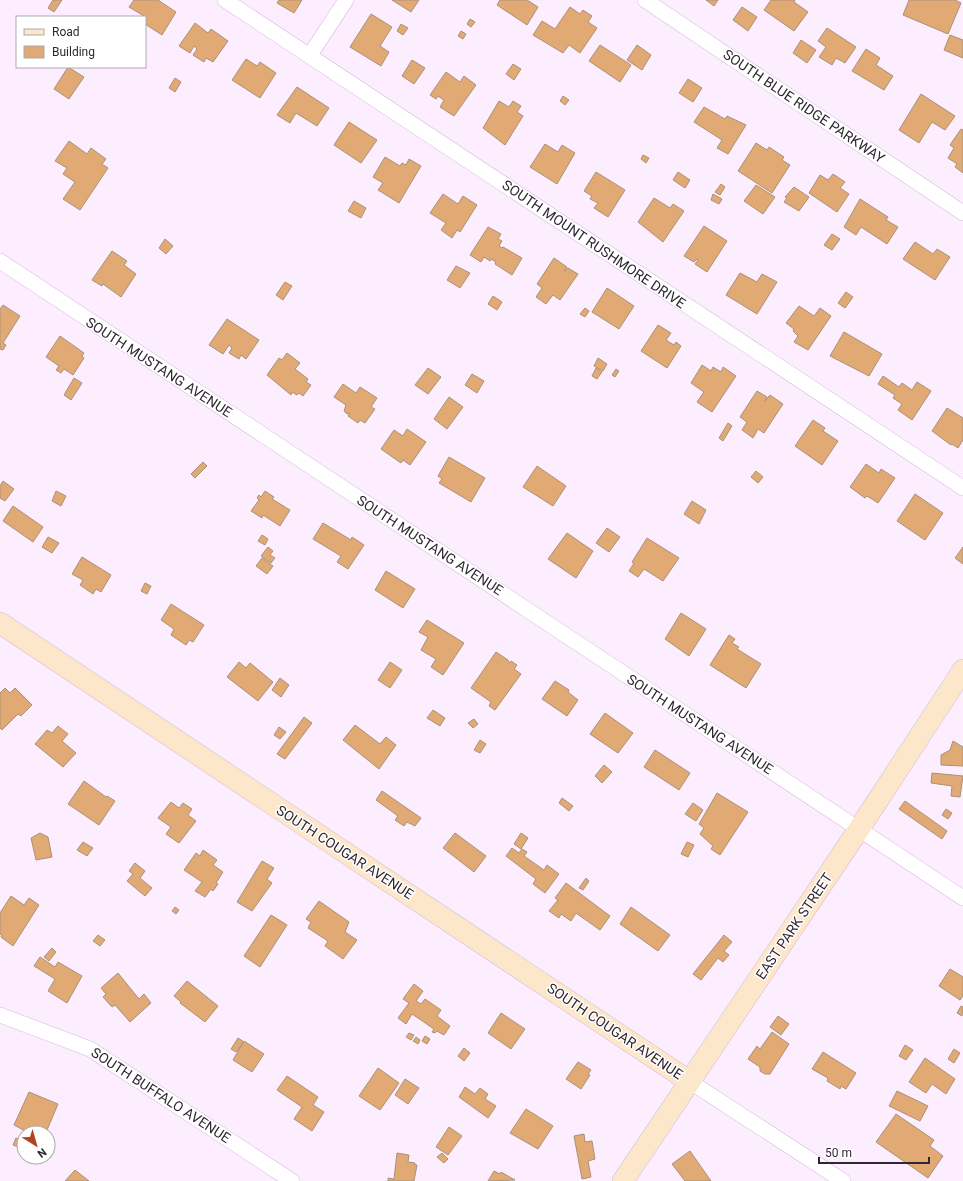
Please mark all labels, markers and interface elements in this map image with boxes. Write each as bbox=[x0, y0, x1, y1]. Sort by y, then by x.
legend bbox=[16, 16, 146, 68]
text: Road bbox=[52, 25, 80, 39]
text: Building bbox=[52, 45, 95, 59]
street label: SOUTH BLUE RIDGE PARKWAY bbox=[720, 46, 888, 166]
street label: SOUTH MOUNT RUSHMORE DRIVE bbox=[499, 177, 689, 311]
street label: SOUTH MUSTANG AVENUE bbox=[83, 314, 235, 420]
street label: SOUTH MUSTANG AVENUE bbox=[354, 492, 506, 598]
street label: SOUTH MUSTANG AVENUE bbox=[624, 671, 776, 777]
street label: SOUTH COUGAR AVENUE bbox=[274, 802, 416, 902]
street label: EAST PARK STREET bbox=[753, 869, 836, 982]
street label: SOUTH COUGAR AVENUE bbox=[544, 980, 686, 1082]
street label: SOUTH BUFFALO AVENUE bbox=[88, 1044, 234, 1146]
north arrow bbox=[16, 1125, 56, 1165]
scale bar bbox=[819, 1139, 929, 1165]
text: N bbox=[35, 1145, 49, 1160]
text: 50 m bbox=[825, 1146, 852, 1160]

